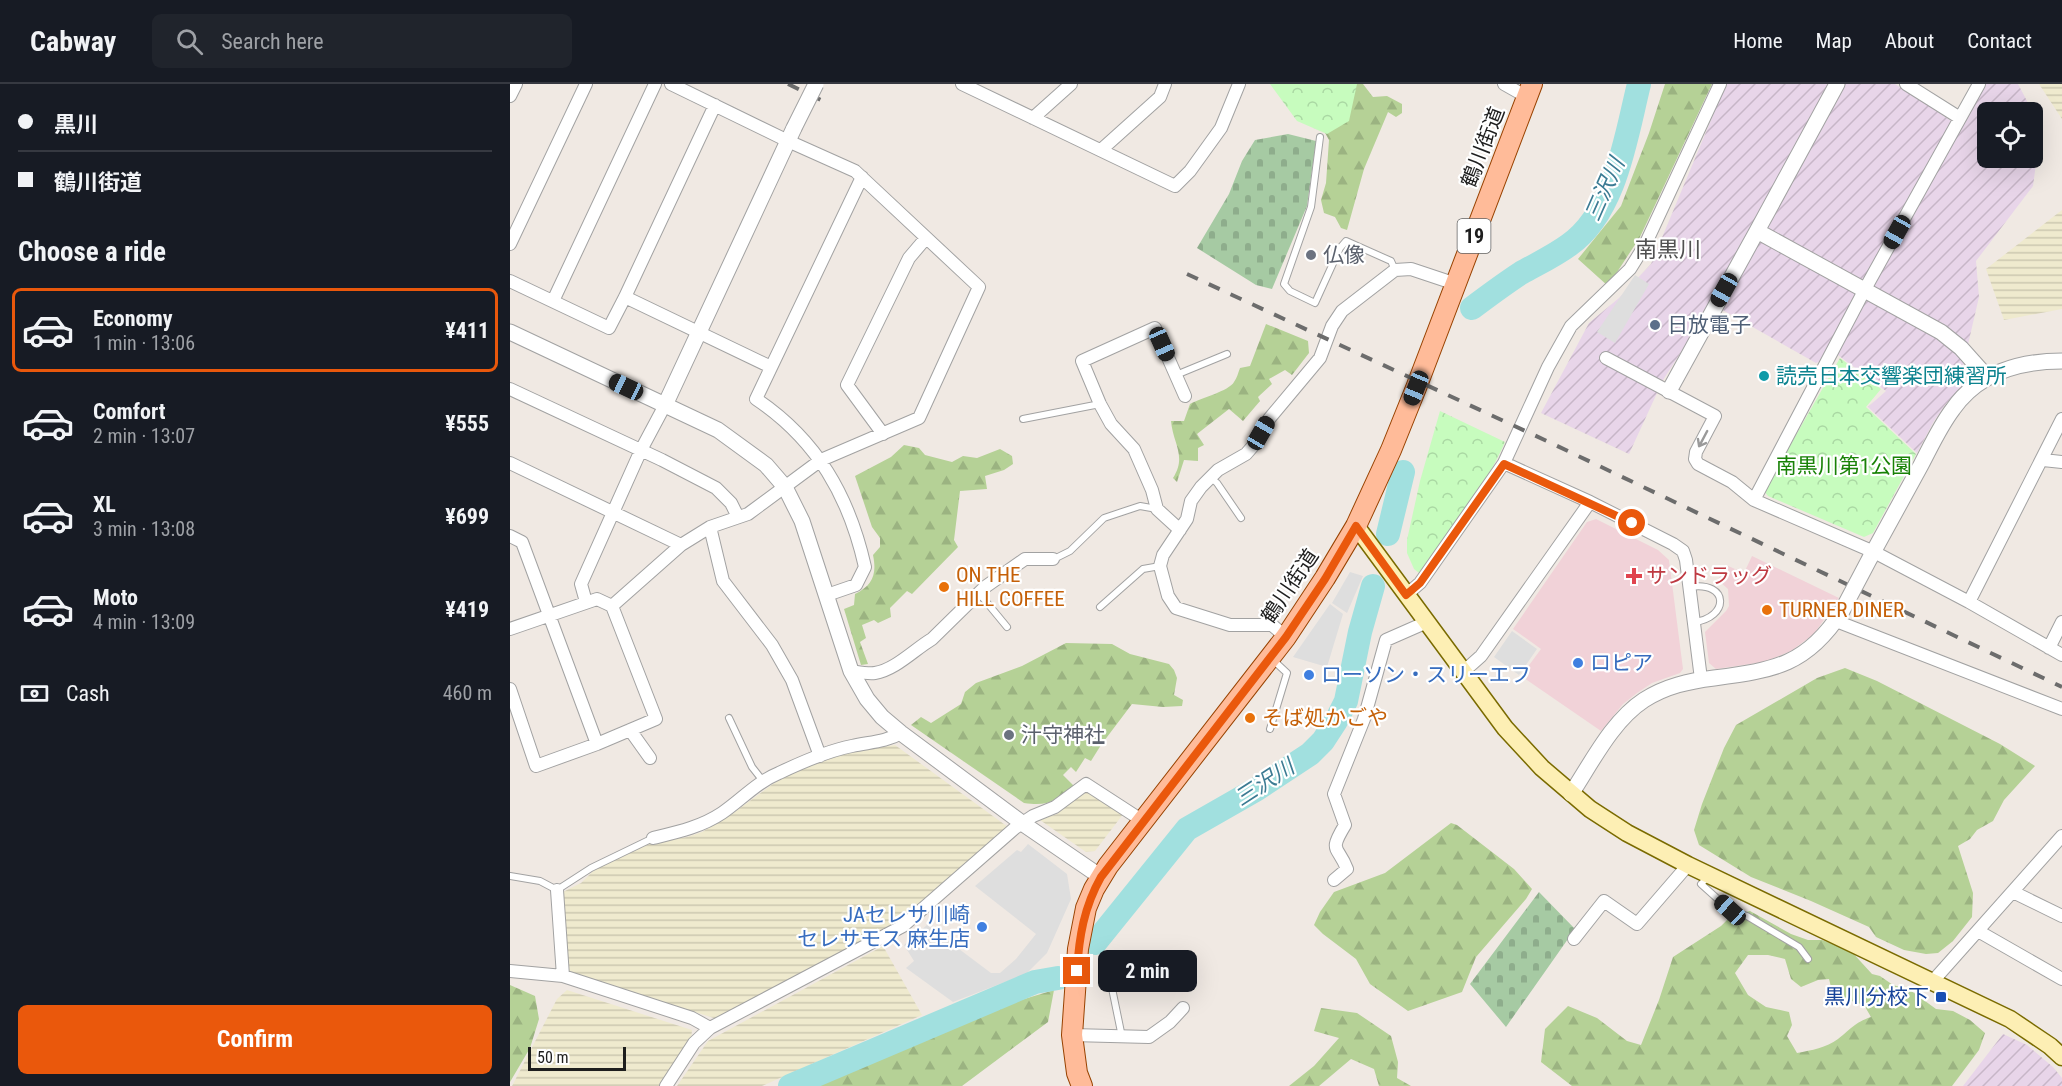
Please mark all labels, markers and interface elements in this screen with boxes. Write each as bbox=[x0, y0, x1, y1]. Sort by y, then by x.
search box bbox=[152, 14, 572, 68]
text: Cabway bbox=[30, 25, 116, 58]
icon: search bbox=[173, 25, 206, 58]
text: Search here bbox=[221, 29, 324, 54]
text: Home bbox=[1733, 29, 1783, 53]
text: Map bbox=[1816, 29, 1852, 53]
text: About bbox=[1885, 29, 1934, 53]
text: Contact bbox=[1967, 29, 2032, 53]
map controls bbox=[1977, 102, 2043, 168]
button: locate bbox=[1977, 102, 2043, 168]
street label: 鶴川街道 bbox=[1457, 103, 1509, 191]
text: 黒川 bbox=[54, 112, 98, 137]
water label: 三沢川 bbox=[1580, 152, 1630, 224]
text: 鶴川街道 bbox=[54, 170, 142, 195]
car bbox=[1880, 212, 1914, 252]
road number: 19 bbox=[1458, 219, 1490, 253]
text: Choose a ride bbox=[18, 236, 166, 268]
district label: 南黒川 bbox=[1635, 237, 1701, 262]
place label: 仏像 bbox=[1323, 243, 1365, 267]
marker: 仏像 bbox=[1304, 248, 1318, 262]
car bbox=[1707, 270, 1741, 310]
icon: car bbox=[21, 303, 75, 357]
text: Economy bbox=[93, 306, 173, 331]
place label: 日放電子 bbox=[1667, 313, 1751, 337]
text: ¥411 bbox=[445, 318, 489, 343]
marker: 日放電子 bbox=[1648, 318, 1662, 332]
car bbox=[1146, 324, 1178, 364]
text: 1 min · 13:06 bbox=[93, 331, 195, 355]
place label: 読売日本交響楽団練習所 bbox=[1776, 364, 2007, 388]
car bbox=[1401, 368, 1431, 408]
marker: 読売日本交響楽団練習所 bbox=[1757, 369, 1771, 383]
car bbox=[606, 371, 646, 403]
icon: car bbox=[21, 396, 75, 450]
text: Comfort bbox=[93, 399, 166, 424]
text: ¥555 bbox=[445, 411, 489, 436]
car bbox=[1244, 413, 1278, 453]
text: 2 min · 13:07 bbox=[93, 424, 195, 448]
one-way arrow bbox=[1697, 430, 1708, 448]
park label: 南黒川第1公園 bbox=[1776, 454, 1912, 478]
icon: car bbox=[21, 489, 75, 543]
text: XL bbox=[93, 492, 116, 517]
text: ¥699 bbox=[445, 504, 489, 529]
route start bbox=[1618, 509, 1645, 536]
text: 3 min · 13:08 bbox=[93, 517, 195, 541]
street label: 鶴川街道 bbox=[1257, 544, 1323, 628]
place label: ON THE HILL COFFEE bbox=[956, 563, 1065, 611]
place label: サンドラッグ bbox=[1646, 564, 1772, 588]
marker: サンドラッグ bbox=[1627, 569, 1641, 583]
marker: ON THE HILL COFFEE bbox=[937, 580, 951, 594]
icon: car bbox=[21, 582, 75, 636]
text: Moto bbox=[93, 585, 138, 610]
text: ¥419 bbox=[445, 597, 489, 622]
place label: TURNER DINER bbox=[1779, 598, 1904, 622]
marker: TURNER DINER bbox=[1760, 603, 1774, 617]
text: 4 min · 13:09 bbox=[93, 610, 195, 634]
place label: ロピア bbox=[1590, 651, 1653, 675]
marker: ロピア bbox=[1571, 656, 1585, 670]
place label: ローソン・スリーエフ bbox=[1321, 663, 1531, 687]
marker: ローソン・スリーエフ bbox=[1302, 668, 1316, 682]
icon: cash bbox=[18, 677, 51, 710]
text: Cash bbox=[66, 681, 110, 706]
text: 460 m bbox=[443, 681, 492, 705]
place label: そば処かごや bbox=[1262, 706, 1388, 730]
marker: そば処かごや bbox=[1243, 711, 1257, 725]
place label: 汁守神社 bbox=[1021, 723, 1105, 747]
marker: 汁守神社 bbox=[1002, 728, 1016, 742]
water label: 三沢川 bbox=[1230, 753, 1300, 811]
car bbox=[1711, 891, 1749, 929]
place label: JAセレサ川崎 セレサモス 麻生店 bbox=[797, 903, 970, 951]
marker: JAセレサ川崎 セレサモス 麻生店 bbox=[975, 920, 989, 934]
callout: 2 min bbox=[1098, 950, 1197, 992]
route end bbox=[1063, 957, 1090, 984]
text: 2 min bbox=[1125, 959, 1170, 983]
place label: 黒川分校下 bbox=[1824, 985, 1929, 1009]
marker: 黒川分校下 bbox=[1934, 990, 1948, 1004]
button: Confirm bbox=[18, 1005, 492, 1074]
scale bar bbox=[528, 1044, 626, 1072]
text: 50 m bbox=[537, 1048, 569, 1067]

